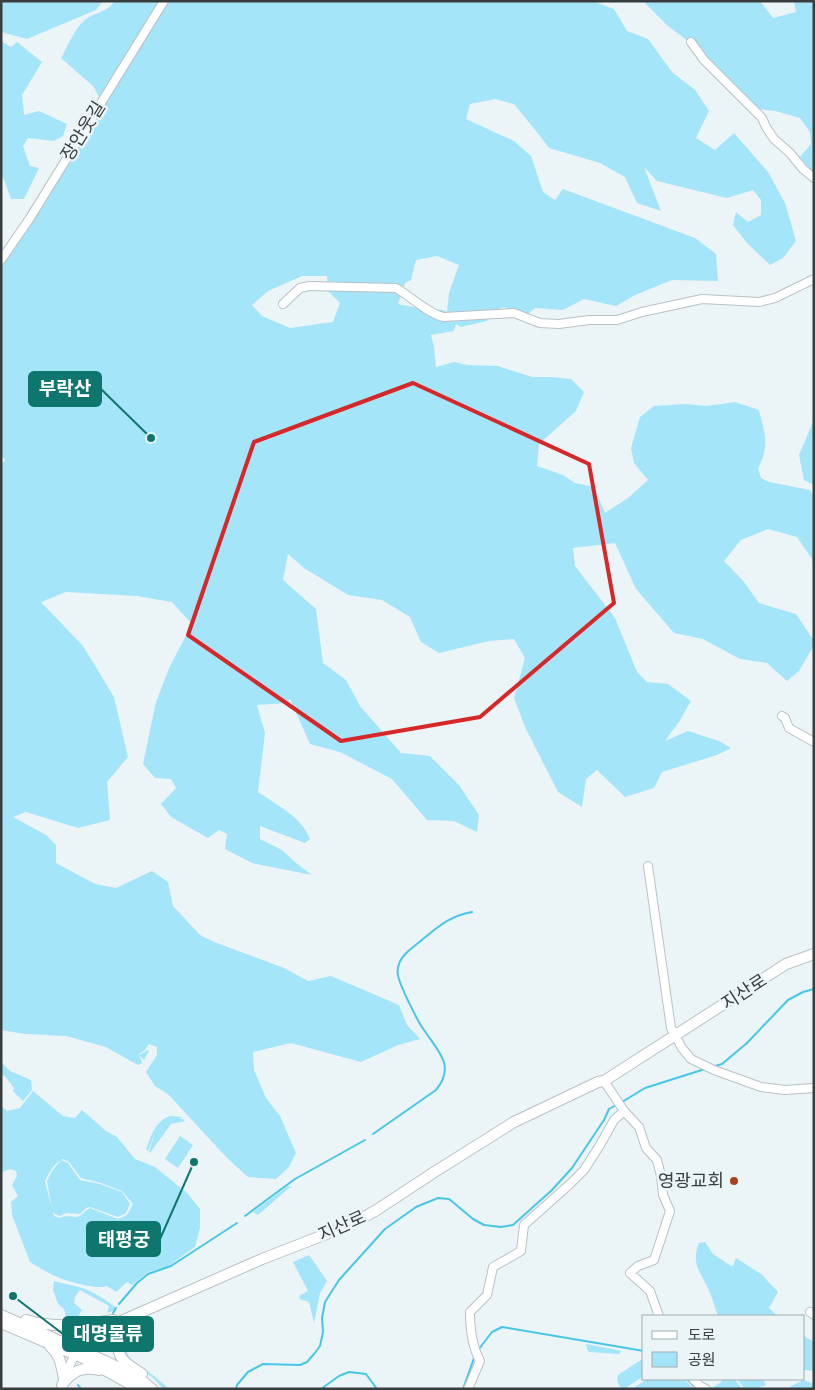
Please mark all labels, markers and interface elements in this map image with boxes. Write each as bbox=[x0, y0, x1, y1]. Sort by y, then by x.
street label: 장안웃길 bbox=[55, 97, 111, 165]
callout: 부락산 bbox=[29, 372, 101, 406]
text: 부락산 bbox=[39, 376, 92, 402]
street label: 지산로 bbox=[717, 968, 771, 1016]
place label: 영광교회 bbox=[658, 1169, 724, 1193]
marker: 영광교회 bbox=[728, 1175, 740, 1187]
street label: 지산로 bbox=[314, 1205, 370, 1247]
callout: 태평궁 bbox=[87, 1222, 160, 1256]
text: 태평궁 bbox=[98, 1227, 150, 1253]
legend bbox=[642, 1315, 805, 1380]
callout: 대명물류 bbox=[63, 1317, 153, 1351]
text: 대명물류 bbox=[73, 1321, 143, 1347]
text: 도로 bbox=[688, 1325, 716, 1345]
text: 공원 bbox=[688, 1350, 716, 1370]

